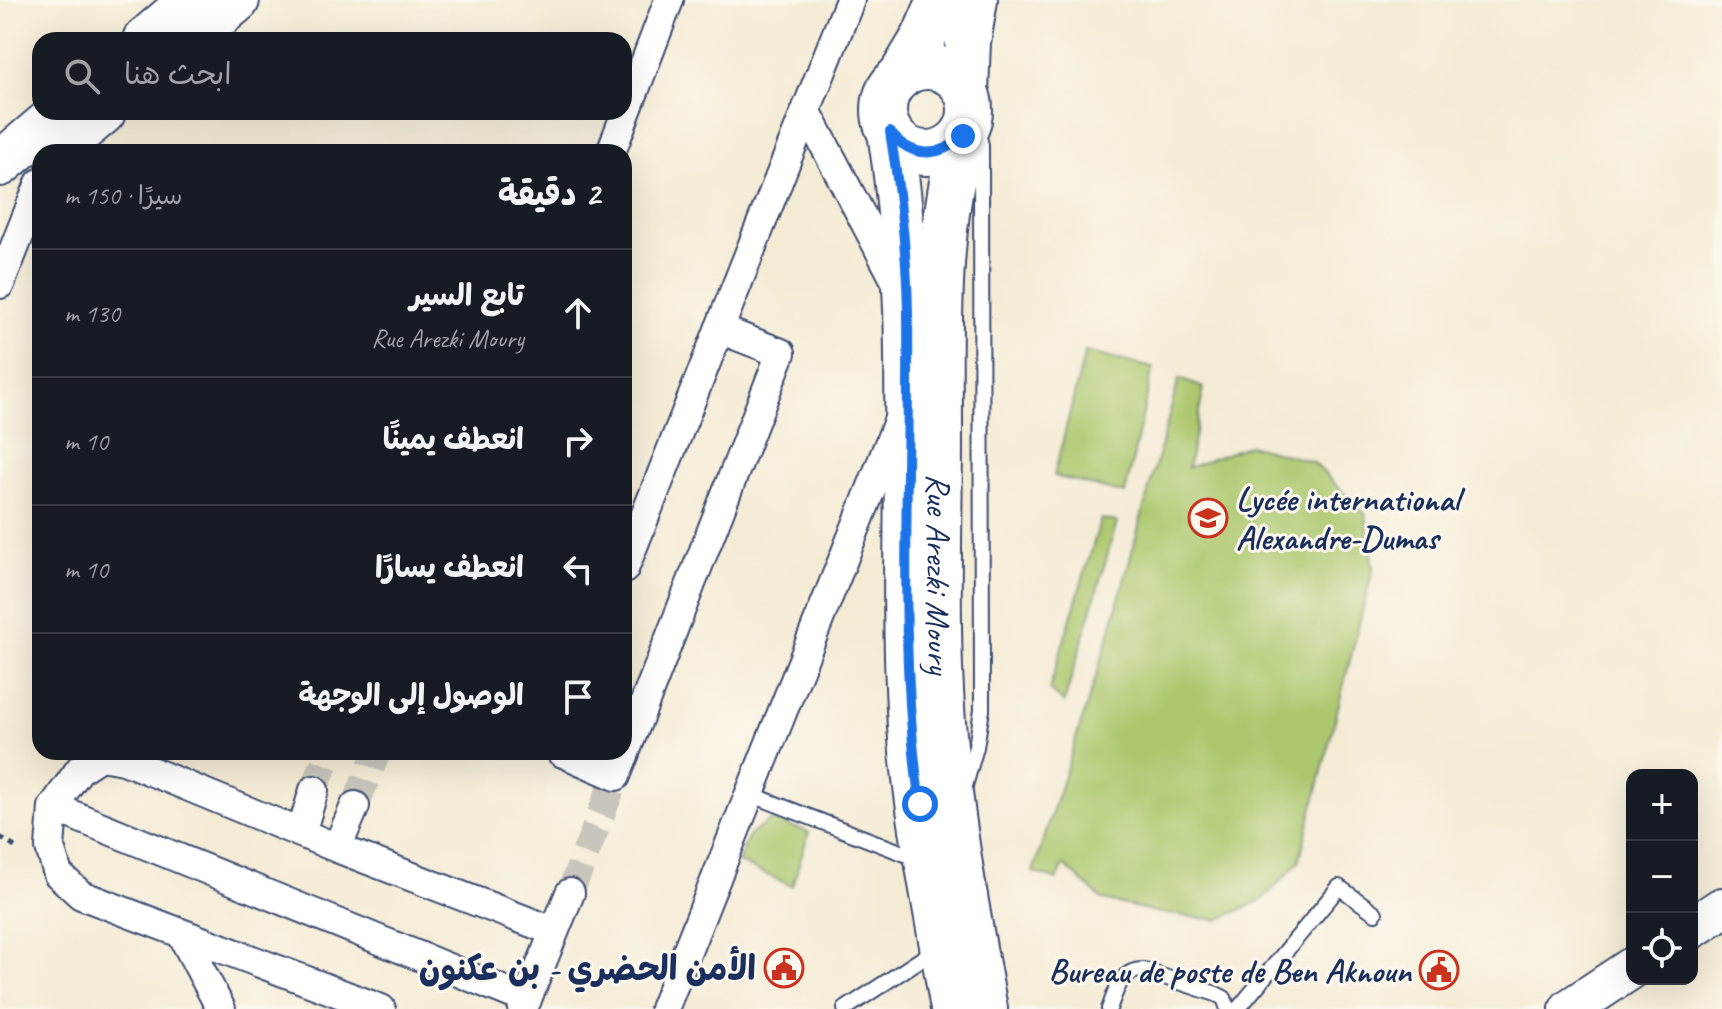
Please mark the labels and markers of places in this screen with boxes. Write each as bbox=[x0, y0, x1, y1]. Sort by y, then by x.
place label: Lycée international Alexandre-Dumas bbox=[1236, 477, 1466, 559]
school or university icon: Lycée international Alexandre-Dumas bbox=[1187, 497, 1229, 539]
place label: الأمن الحضري - بن عكنون bbox=[419, 946, 756, 993]
public building icon: الأمن الحضري - بن عكنون bbox=[763, 947, 805, 989]
place label: Bureau de poste de Ben Aknoun bbox=[1048, 949, 1412, 992]
public building icon: Bureau de poste de Ben Aknoun bbox=[1418, 949, 1460, 991]

